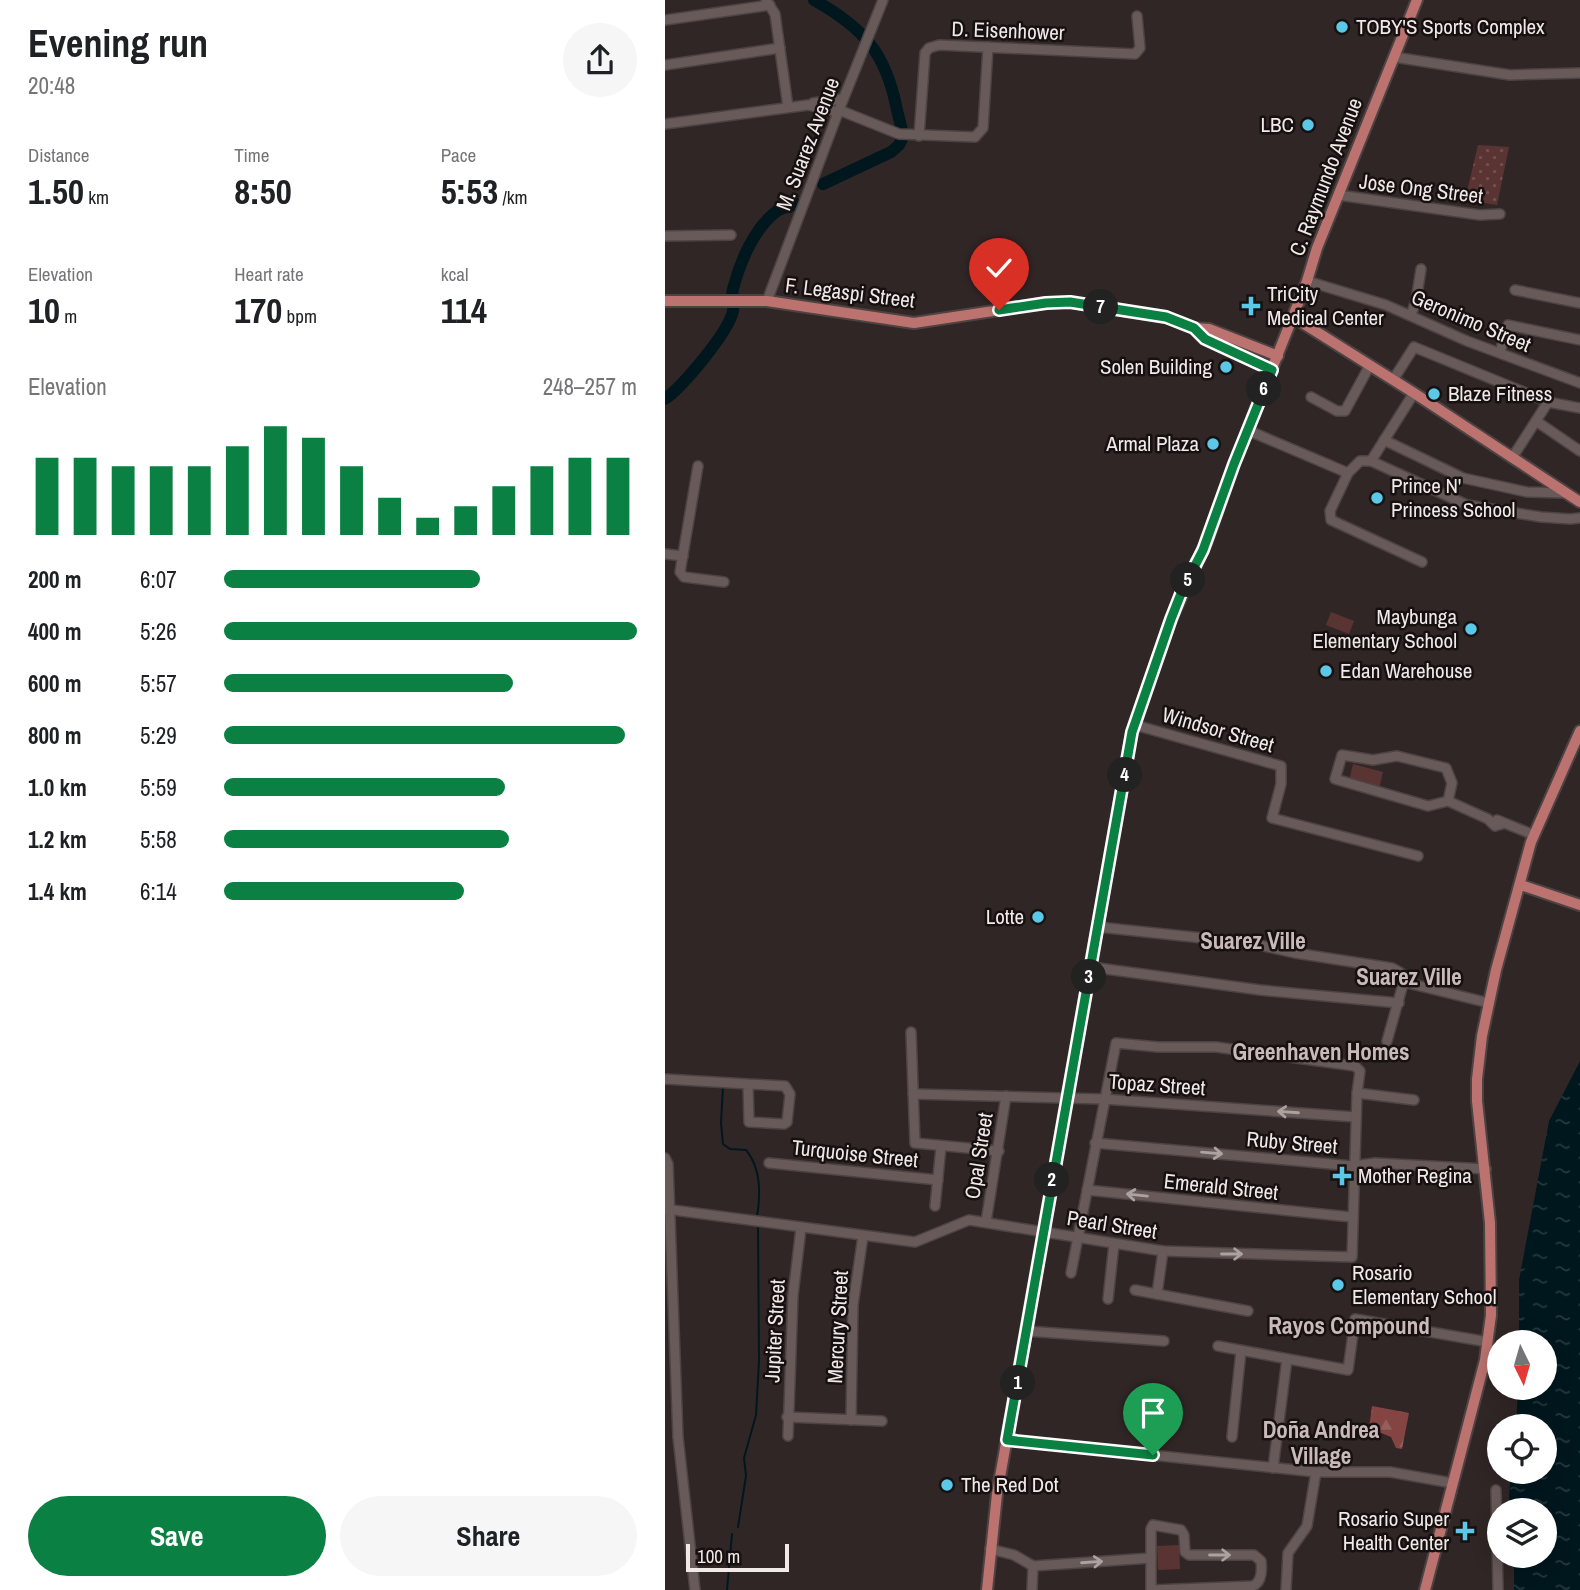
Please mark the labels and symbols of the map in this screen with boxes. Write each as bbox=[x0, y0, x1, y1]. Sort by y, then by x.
place label: TOBY'S Sports Complex bbox=[1356, 12, 1545, 41]
street label: D. Eisenhower bbox=[951, 14, 1065, 47]
marker: TOBY'S Sports Complex bbox=[1334, 19, 1350, 35]
street label: M. Suarez Avenue bbox=[769, 73, 846, 215]
street label: C. Raymundo Avenue bbox=[1282, 94, 1369, 260]
place label: LBC bbox=[1261, 110, 1294, 139]
marker: LBC bbox=[1300, 117, 1316, 133]
street label: Jose Ong Street bbox=[1358, 167, 1485, 211]
pin bbox=[969, 238, 1029, 310]
street label: F. Legaspi Street bbox=[784, 270, 917, 315]
place label: TriCity Medical Center bbox=[1267, 279, 1384, 332]
street label: Geronimo Street bbox=[1407, 282, 1536, 359]
pin: 7 bbox=[1083, 290, 1118, 324]
marker: TriCity Medical Center bbox=[1241, 296, 1261, 316]
place label: Solen Building bbox=[1100, 352, 1212, 381]
marker: Solen Building bbox=[1218, 359, 1234, 375]
pin: 6 bbox=[1247, 372, 1281, 406]
place label: Blaze Fitness bbox=[1448, 379, 1552, 408]
marker: Blaze Fitness bbox=[1426, 386, 1442, 402]
place label: Armal Plaza bbox=[1105, 429, 1199, 458]
marker: Armal Plaza bbox=[1205, 436, 1221, 452]
place label: Prince N' Princess School bbox=[1391, 471, 1515, 524]
marker: Prince N' Princess School bbox=[1369, 490, 1385, 506]
pin: 5 bbox=[1170, 562, 1205, 598]
place label: Maybunga Elementary School bbox=[1312, 602, 1457, 655]
marker: Maybunga Elementary School bbox=[1463, 621, 1479, 637]
place label: Edan Warehouse bbox=[1340, 656, 1472, 685]
marker: Edan Warehouse bbox=[1318, 663, 1334, 679]
street label: Windsor Street bbox=[1159, 700, 1278, 759]
pin: 4 bbox=[1107, 758, 1142, 792]
place label: Lotte bbox=[986, 902, 1024, 931]
marker: Lotte bbox=[1030, 909, 1046, 925]
district label: Suarez Ville bbox=[1200, 925, 1306, 956]
pin: 3 bbox=[1071, 960, 1107, 995]
district label: Suarez Ville bbox=[1356, 961, 1462, 992]
district label: Greenhaven Homes bbox=[1232, 1036, 1410, 1067]
street label: Topaz Street bbox=[1108, 1067, 1206, 1102]
one-way arrow bbox=[1277, 1105, 1300, 1118]
street label: Opal Street bbox=[957, 1110, 1000, 1201]
street label: Ruby Street bbox=[1245, 1124, 1339, 1161]
street label: Turquoise Street bbox=[790, 1132, 920, 1175]
one-way arrow bbox=[1200, 1147, 1223, 1160]
place label: Mother Regina bbox=[1358, 1161, 1472, 1190]
pin: 2 bbox=[1035, 1162, 1069, 1198]
street label: Emerald Street bbox=[1162, 1166, 1280, 1207]
marker: Mother Regina bbox=[1332, 1166, 1352, 1186]
one-way arrow bbox=[1126, 1189, 1149, 1202]
street label: Pearl Street bbox=[1065, 1203, 1159, 1246]
one-way arrow bbox=[1220, 1247, 1243, 1261]
place label: Rosario Elementary School bbox=[1352, 1258, 1497, 1311]
street label: Mercury Street bbox=[820, 1270, 855, 1384]
marker: Rosario Elementary School bbox=[1330, 1277, 1346, 1293]
street label: Jupiter Street bbox=[757, 1278, 792, 1383]
district label: Rayos Compound bbox=[1268, 1310, 1430, 1341]
north arrow bbox=[1487, 1330, 1557, 1400]
pin: 1 bbox=[1001, 1366, 1035, 1400]
pin bbox=[1123, 1383, 1183, 1455]
district label: Doña Andrea Village bbox=[1263, 1414, 1380, 1471]
place label: The Red Dot bbox=[961, 1470, 1059, 1499]
marker: The Red Dot bbox=[939, 1477, 955, 1493]
place label: Rosario Super Health Center bbox=[1338, 1504, 1449, 1557]
marker: Rosario Super Health Center bbox=[1455, 1521, 1475, 1541]
scale bar bbox=[686, 1541, 789, 1573]
one-way arrow bbox=[1209, 1548, 1232, 1562]
one-way arrow bbox=[1080, 1555, 1103, 1568]

